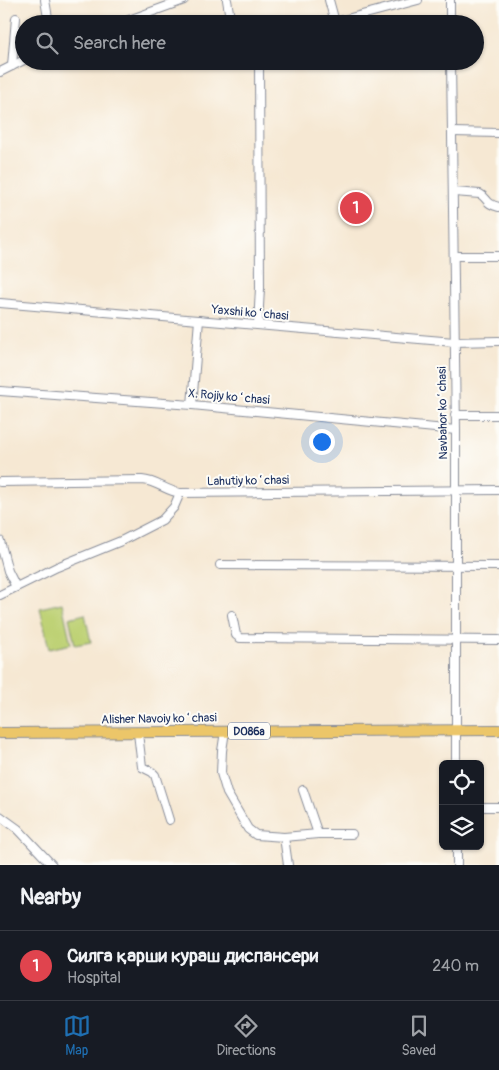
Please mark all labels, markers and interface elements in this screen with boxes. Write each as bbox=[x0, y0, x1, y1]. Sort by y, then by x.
search box bbox=[15, 15, 484, 70]
icon: search bbox=[33, 29, 61, 57]
text: Search here bbox=[73, 31, 166, 55]
pin: 1 bbox=[340, 189, 372, 227]
street label: Yaxshi koʻchasi bbox=[210, 302, 289, 324]
street label: Navbahor koʻchasi bbox=[435, 366, 451, 460]
street label: X. Rojiy koʻchasi bbox=[188, 386, 270, 408]
your location bbox=[309, 429, 335, 455]
street label: Lahutiy koʻchasi bbox=[207, 473, 289, 489]
street label: Alisher Navoiy koʻchasi bbox=[101, 710, 217, 728]
road number: D086a bbox=[228, 722, 270, 739]
map controls bbox=[439, 760, 484, 850]
button: locate bbox=[439, 760, 484, 805]
button: layers bbox=[439, 805, 484, 850]
text: Nearby bbox=[20, 884, 81, 911]
text: Силга қарши кураш диспансери bbox=[67, 944, 318, 968]
text: 1 bbox=[33, 956, 39, 976]
text: 240 m bbox=[432, 956, 479, 976]
text: Hospital bbox=[67, 968, 121, 988]
tab: Map bbox=[63, 1012, 91, 1059]
tab: Directions bbox=[216, 1012, 276, 1059]
tab: Saved bbox=[401, 1012, 436, 1059]

